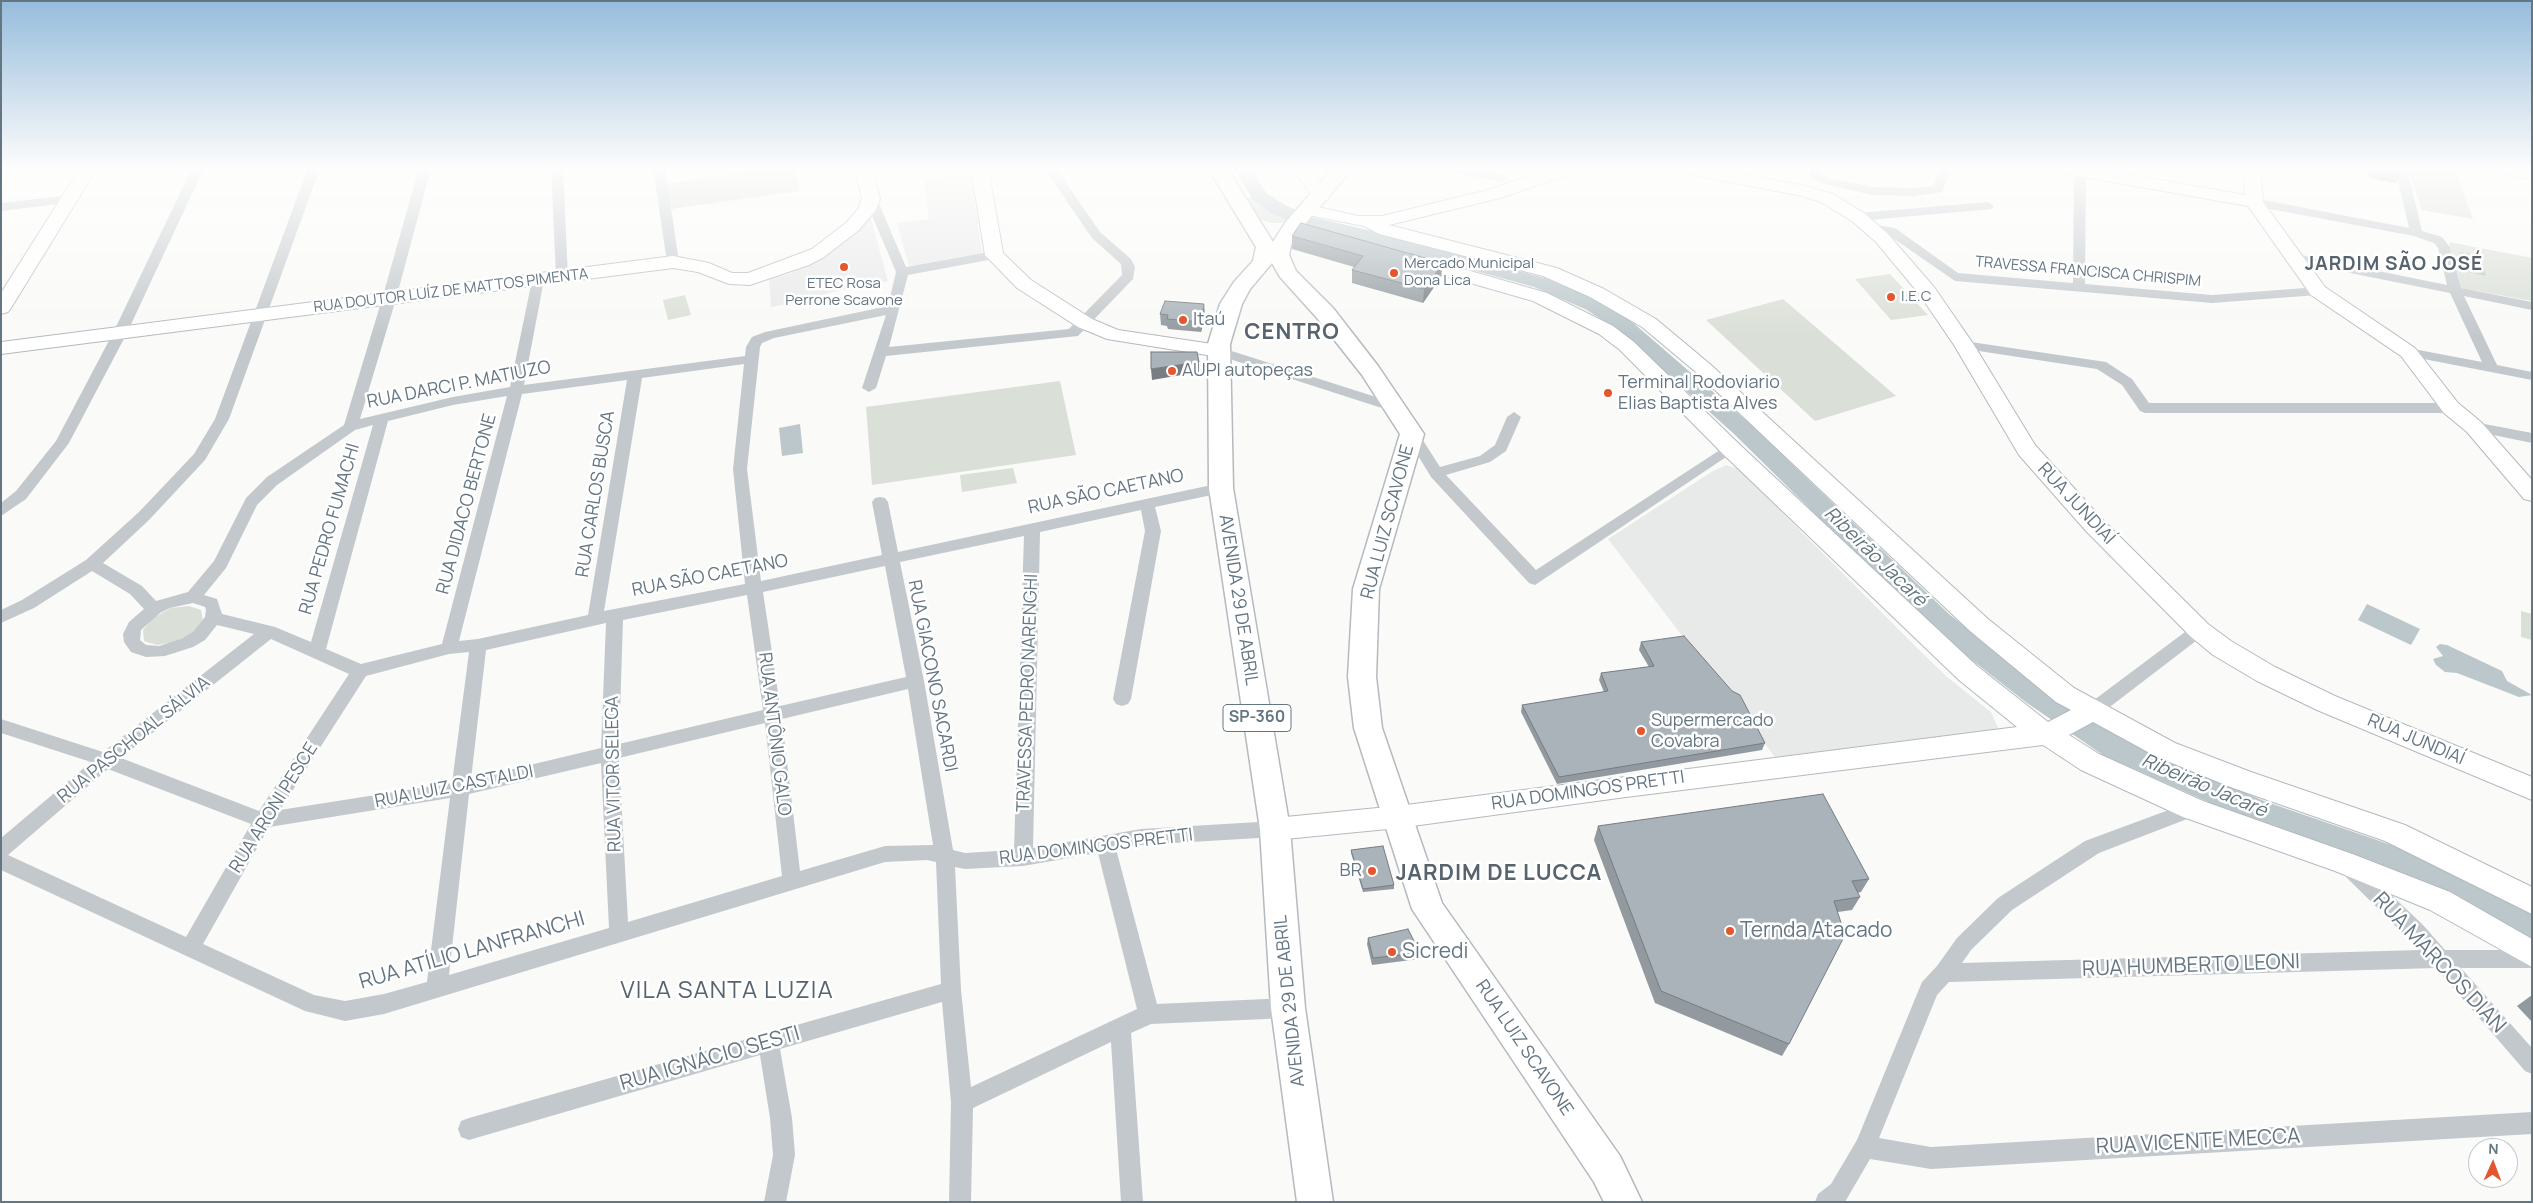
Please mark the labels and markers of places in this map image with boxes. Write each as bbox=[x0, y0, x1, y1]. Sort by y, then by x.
place label: Mercado Municipal Dona Lica bbox=[1404, 255, 1534, 290]
marker: ETEC Rosa Perrone Scavone bbox=[838, 261, 850, 273]
marker: Mercado Municipal Dona Lica bbox=[1388, 267, 1400, 279]
place label: ETEC Rosa Perrone Scavone bbox=[785, 275, 903, 310]
place label: I.E.C bbox=[1901, 288, 1931, 306]
marker: I.E.C bbox=[1885, 291, 1897, 303]
place label: Itaú bbox=[1193, 309, 1225, 331]
marker: Itaú bbox=[1177, 314, 1189, 326]
place label: AUPI autopeças bbox=[1182, 360, 1313, 382]
marker: AUPI autopeças bbox=[1166, 365, 1178, 377]
place label: Terminal Rodoviario Elias Baptista Alves bbox=[1618, 372, 1780, 414]
marker: Terminal Rodoviario Elias Baptista Alves bbox=[1602, 387, 1614, 399]
place label: Supermercado Covabra bbox=[1651, 710, 1774, 752]
marker: Supermercado Covabra bbox=[1635, 725, 1647, 737]
place label: BR bbox=[1340, 860, 1362, 882]
marker: BR bbox=[1366, 865, 1378, 877]
place label: Ternda Atacado bbox=[1740, 918, 1892, 944]
marker: Ternda Atacado bbox=[1724, 925, 1736, 937]
place label: Sicredi bbox=[1402, 939, 1468, 965]
marker: Sicredi bbox=[1386, 946, 1398, 958]

